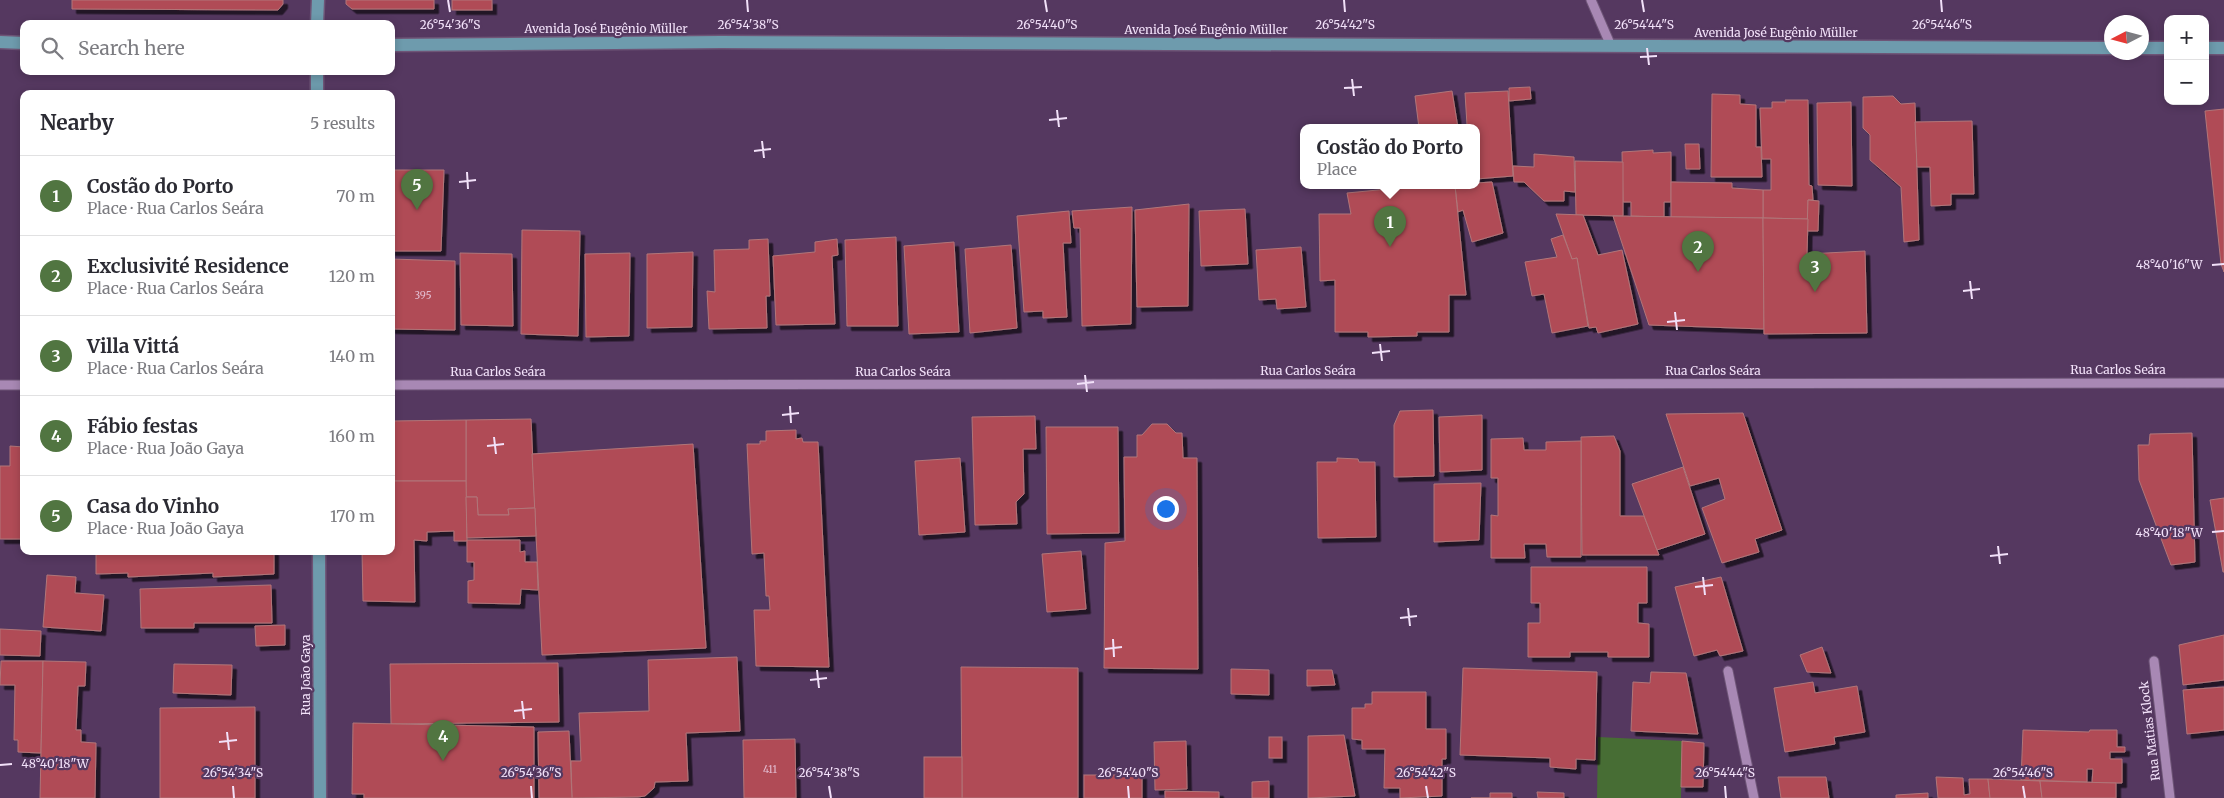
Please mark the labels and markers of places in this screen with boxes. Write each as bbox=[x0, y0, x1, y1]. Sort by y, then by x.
pin: 5 bbox=[401, 169, 433, 210]
pin: 1 bbox=[1374, 206, 1406, 247]
pin: 2 bbox=[1682, 231, 1714, 272]
pin: 3 bbox=[1799, 251, 1831, 292]
pin: 4 bbox=[427, 720, 459, 761]

